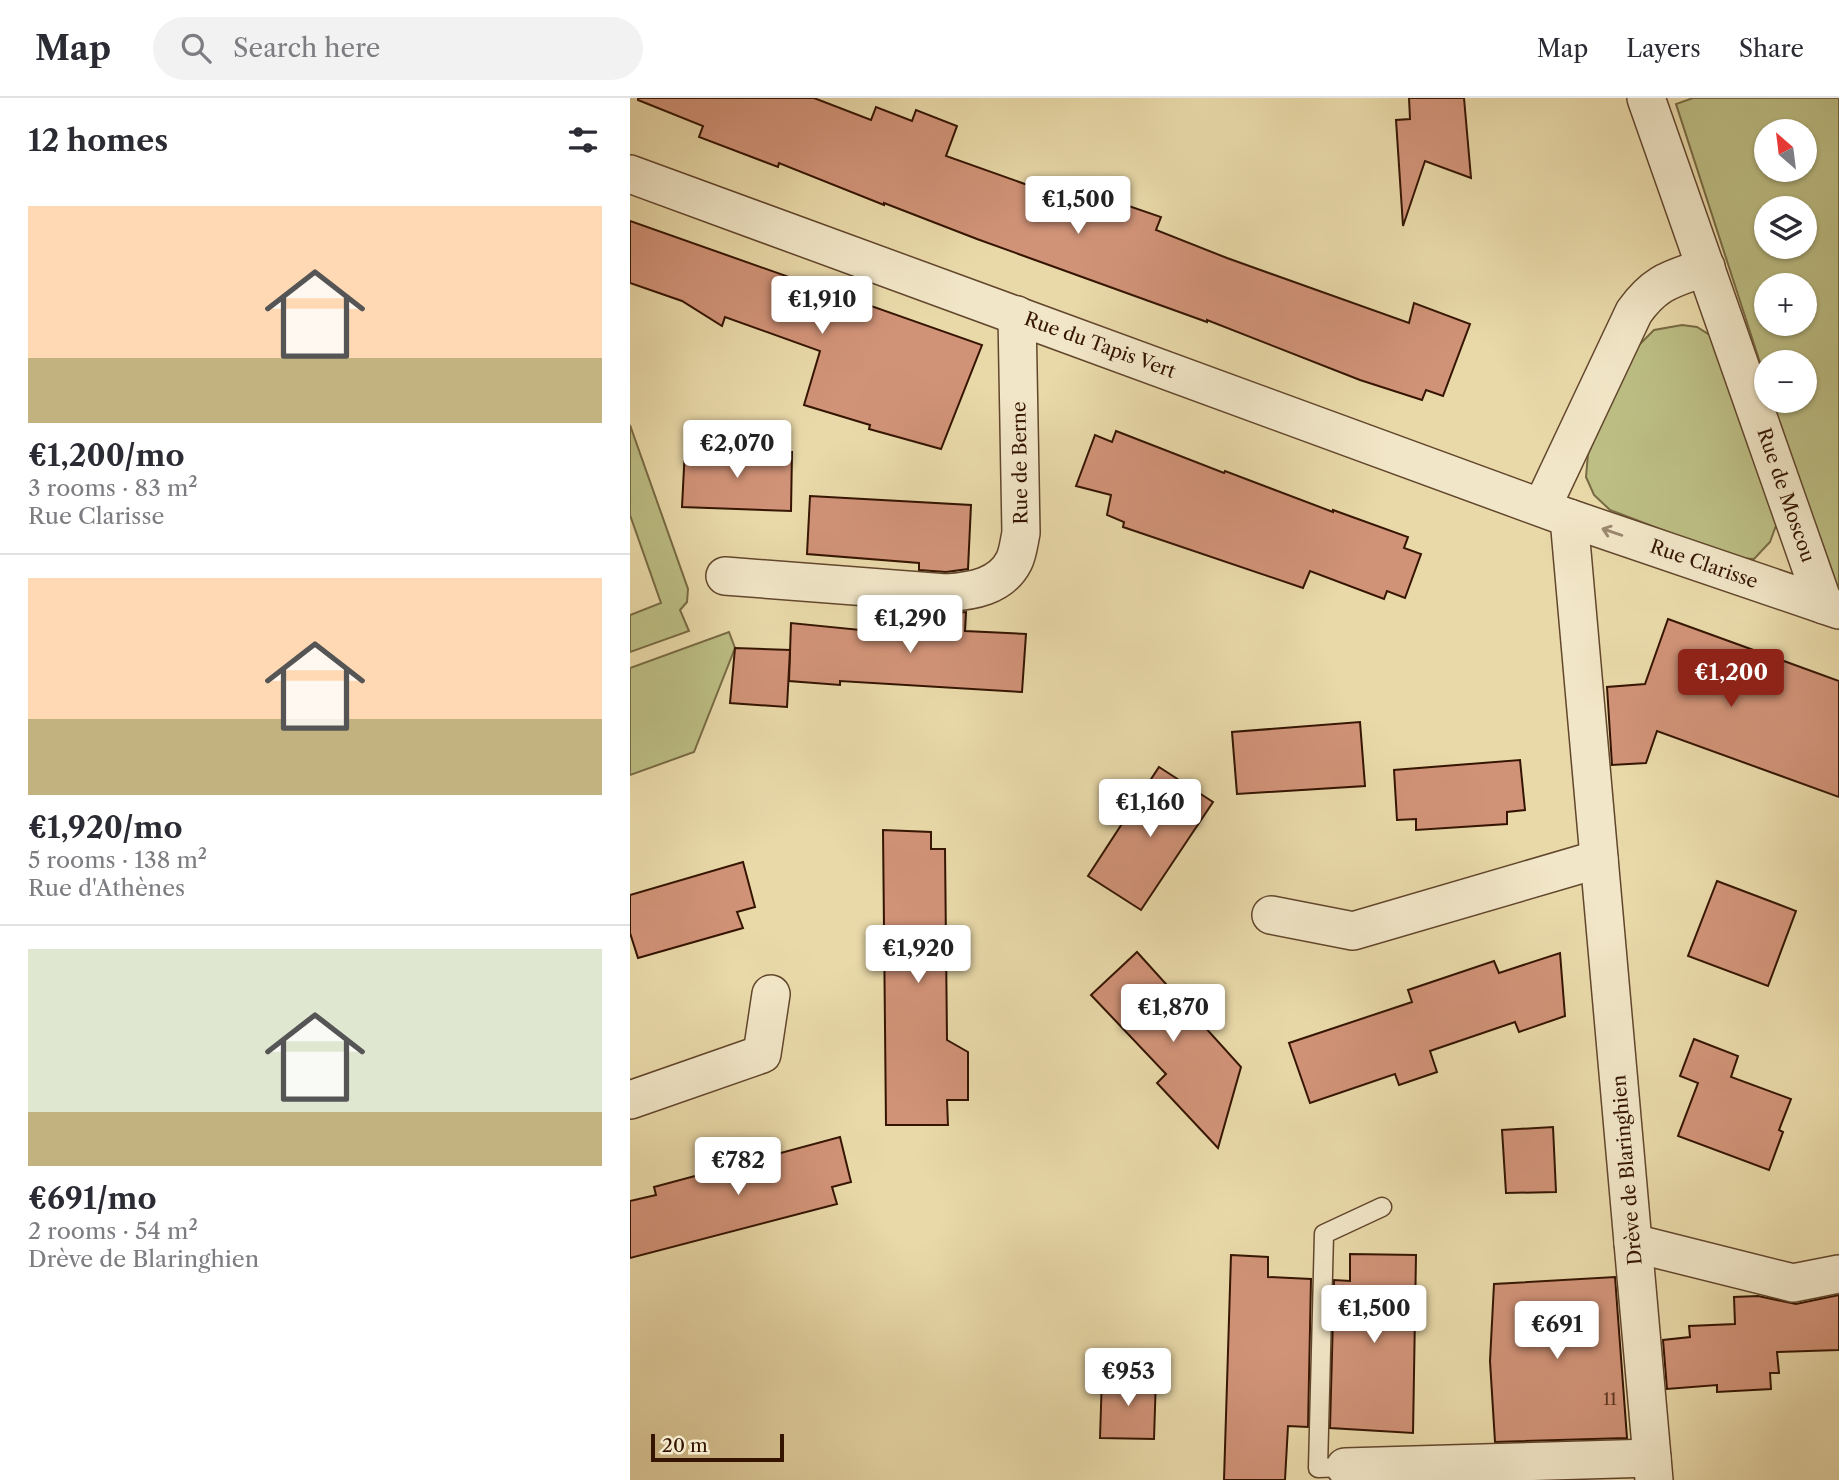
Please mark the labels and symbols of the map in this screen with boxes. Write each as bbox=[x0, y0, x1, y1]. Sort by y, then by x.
north arrow bbox=[1754, 119, 1816, 182]
pin: €1,500 bbox=[1021, 176, 1135, 236]
pin: €1,910 bbox=[765, 276, 879, 336]
street label: Rue du Tapis Vert bbox=[1021, 307, 1179, 383]
street label: Rue de Berne bbox=[1007, 401, 1033, 525]
pin: €2,070 bbox=[680, 420, 794, 480]
street label: Rue de Moscou bbox=[1752, 425, 1820, 565]
one-way arrow bbox=[1602, 525, 1624, 538]
street label: Rue Clarisse bbox=[1647, 535, 1761, 593]
pin: €1,290 bbox=[853, 596, 967, 655]
pin: €1,200 bbox=[1674, 650, 1788, 709]
pin: €1,160 bbox=[1093, 780, 1207, 839]
pin: €1,920 bbox=[861, 926, 975, 985]
pin: €1,870 bbox=[1116, 984, 1230, 1044]
street label: Drève de Blaringhien bbox=[1607, 1074, 1647, 1266]
pin: €782 bbox=[697, 1138, 779, 1197]
pin: €1,500 bbox=[1317, 1286, 1431, 1345]
pin: €691 bbox=[1516, 1302, 1598, 1361]
pin: €953 bbox=[1087, 1348, 1169, 1408]
house number: 11 bbox=[1603, 1389, 1617, 1409]
scale bar bbox=[651, 1431, 784, 1463]

